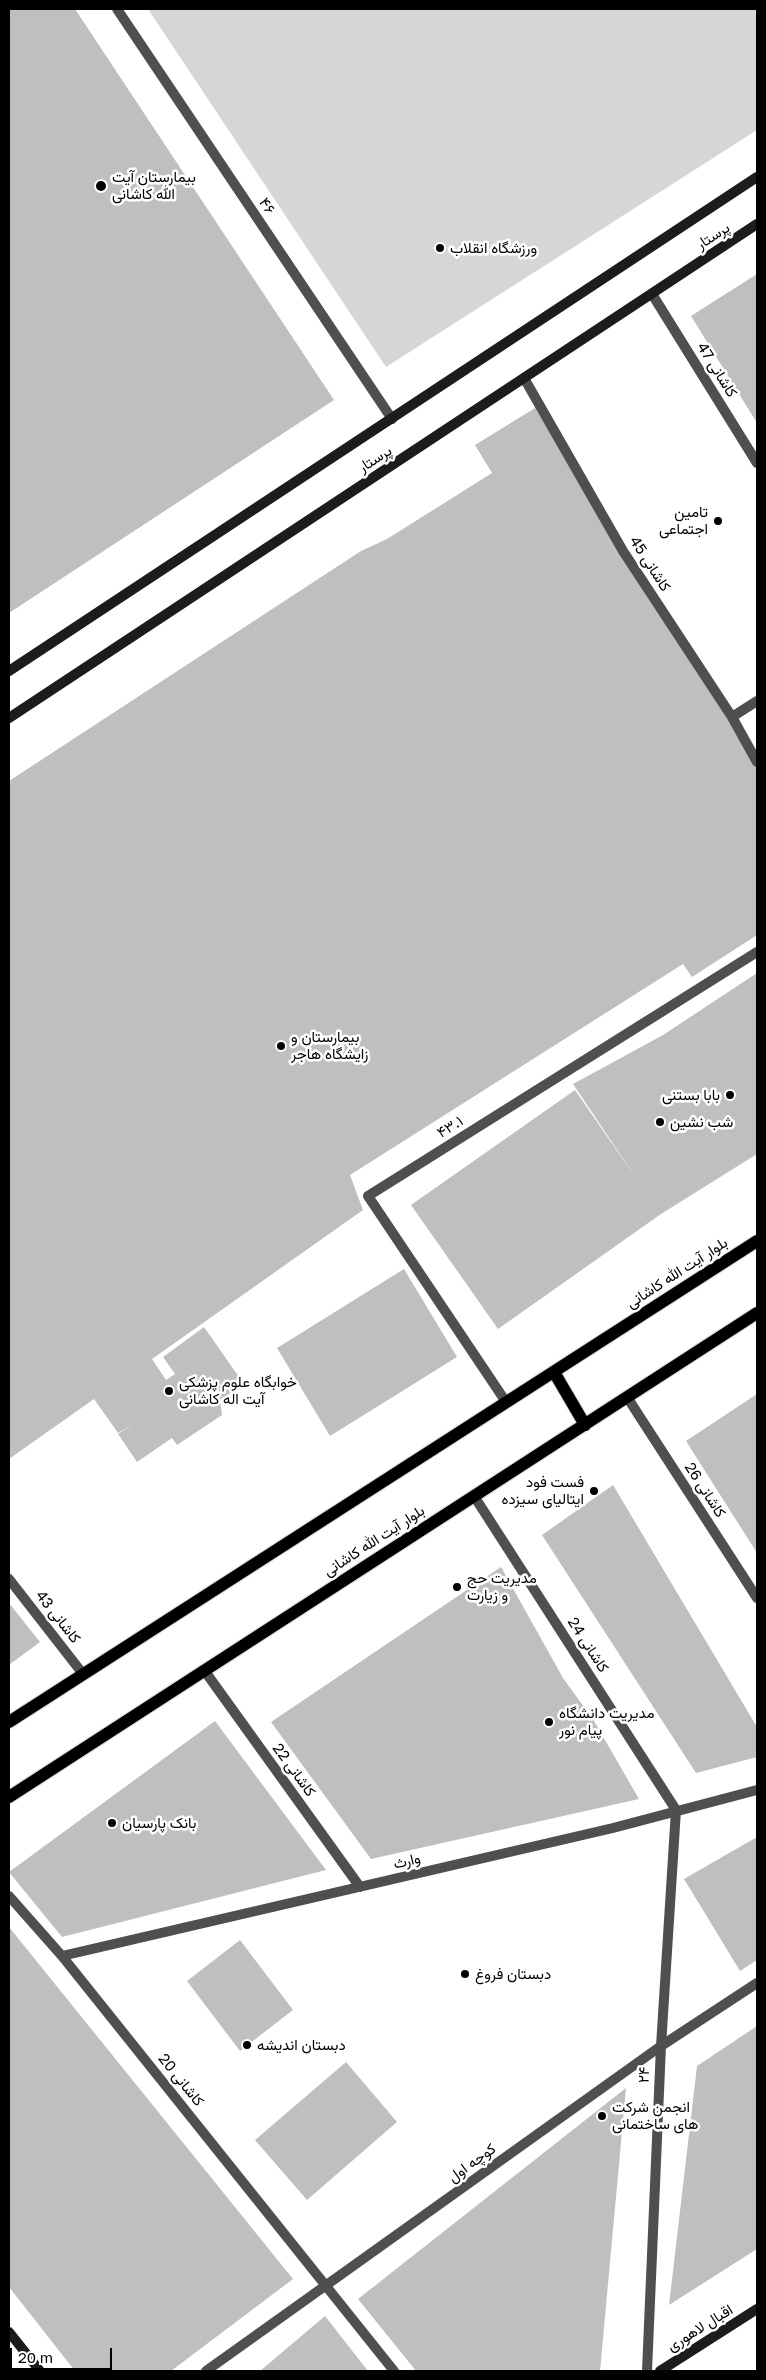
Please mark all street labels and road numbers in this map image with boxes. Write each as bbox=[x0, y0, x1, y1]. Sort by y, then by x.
street label: ۴۶ bbox=[255, 194, 279, 218]
street label: پرستار bbox=[693, 219, 733, 253]
street label: کاشانی 47 bbox=[693, 339, 741, 401]
street label: پرستار bbox=[355, 442, 395, 476]
street label: کاشانی 45 bbox=[626, 533, 674, 595]
street label: ۴۳.۱ bbox=[434, 1112, 466, 1142]
street label: بلوار آیت الله کاشانی bbox=[623, 1234, 731, 1312]
street label: کاشانی 26 bbox=[681, 1459, 729, 1521]
street label: بلوار آیت الله کاشانی bbox=[320, 1502, 428, 1580]
street label: کاشانی 43 bbox=[32, 1587, 84, 1647]
street label: کاشانی 24 bbox=[564, 1614, 612, 1676]
street label: کاشانی 22 bbox=[269, 1740, 319, 1800]
street label: وارث bbox=[392, 1849, 422, 1873]
street label: کاشانی 20 bbox=[154, 2050, 208, 2110]
street label: ۲۴ bbox=[635, 2066, 653, 2084]
street label: کوچه اول bbox=[445, 2140, 499, 2186]
street label: اقبال لاهوری bbox=[664, 2301, 736, 2355]

